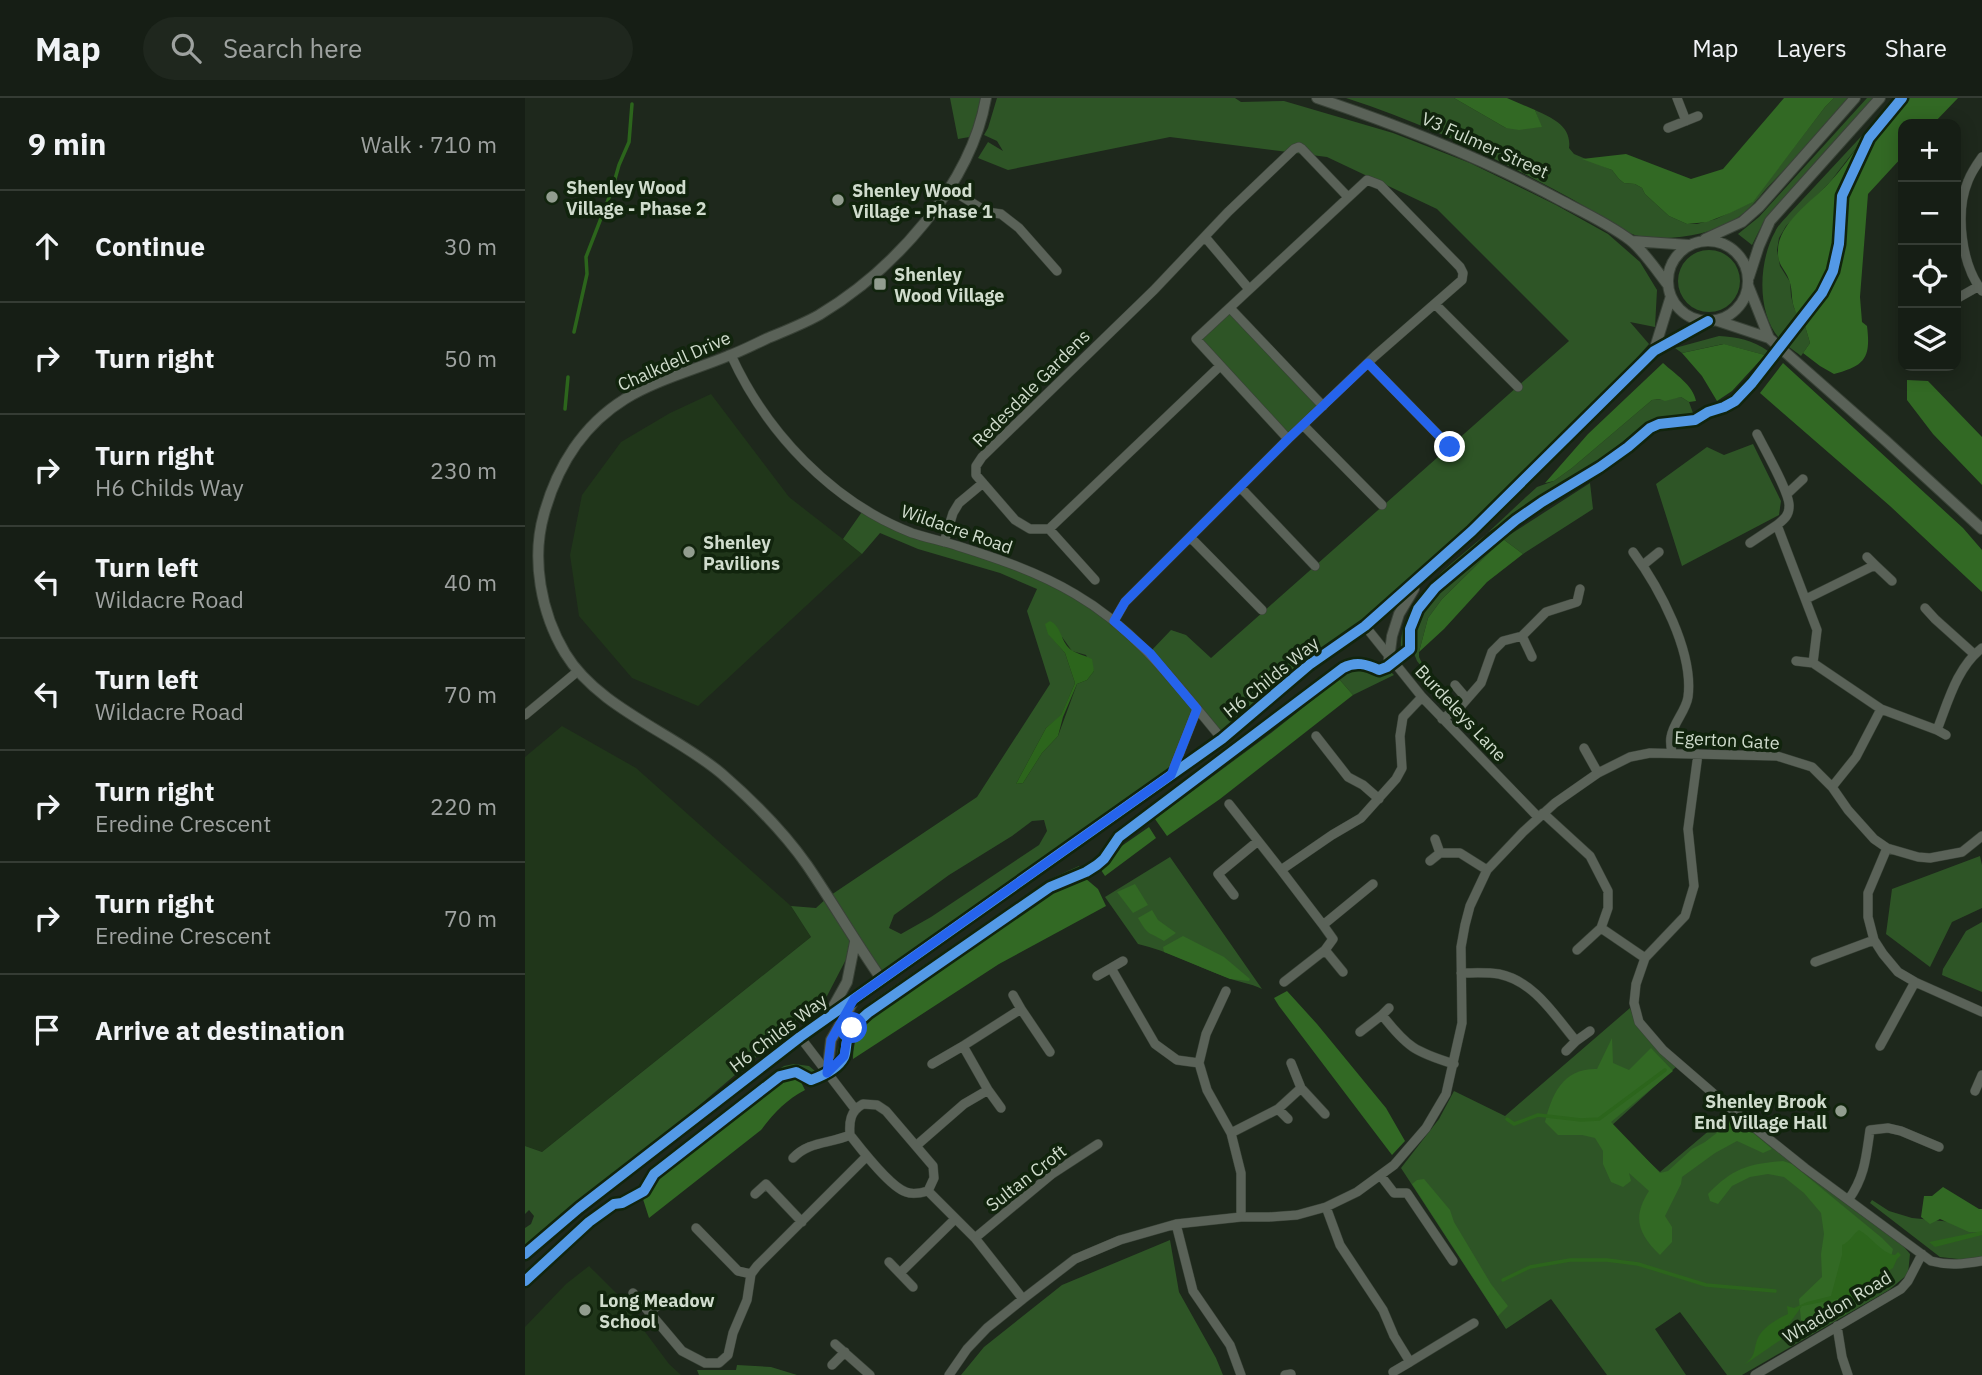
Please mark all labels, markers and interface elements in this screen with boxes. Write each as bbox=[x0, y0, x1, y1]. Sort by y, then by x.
search box bbox=[143, 17, 633, 80]
text: Map bbox=[35, 27, 101, 70]
icon: search bbox=[167, 29, 205, 67]
text: Search here bbox=[223, 31, 362, 65]
text: Map bbox=[1692, 32, 1739, 64]
text: Layers bbox=[1777, 32, 1847, 64]
text: Share bbox=[1885, 32, 1947, 64]
street label: V3 Fulmer Street bbox=[1418, 107, 1552, 183]
map controls bbox=[1898, 119, 1961, 371]
button: + bbox=[1898, 119, 1961, 182]
text: 9 min bbox=[28, 124, 106, 163]
text: Walk · 710 m bbox=[361, 129, 497, 159]
place label: Shenley Wood Village - Phase 2 bbox=[566, 176, 707, 220]
place label: Shenley Wood Village - Phase 1 bbox=[852, 179, 993, 223]
button: − bbox=[1898, 182, 1961, 245]
marker: Shenley Wood Village - Phase 2 bbox=[544, 189, 560, 205]
marker: Shenley Wood Village - Phase 1 bbox=[830, 192, 846, 208]
icon: ahead bbox=[28, 227, 66, 265]
text: Continue bbox=[95, 229, 205, 263]
text: 30 m bbox=[444, 231, 497, 261]
button: locate bbox=[1898, 245, 1961, 308]
place label: Shenley Wood Village bbox=[894, 263, 1004, 307]
marker: Shenley Wood Village bbox=[872, 276, 888, 292]
button: layers bbox=[1898, 308, 1961, 371]
street label: Redesdale Gardens bbox=[967, 324, 1095, 452]
street label: Chalkdell Drive bbox=[614, 326, 734, 396]
icon: right bbox=[28, 339, 66, 377]
text: Turn right bbox=[95, 341, 214, 375]
text: 50 m bbox=[444, 343, 497, 373]
route end bbox=[1434, 431, 1465, 462]
text: Turn right bbox=[95, 438, 214, 472]
icon: right bbox=[28, 451, 66, 489]
text: 230 m bbox=[430, 455, 497, 485]
text: H6 Childs Way bbox=[95, 472, 244, 502]
street label: Wildacre Road bbox=[898, 499, 1016, 559]
place label: Shenley Pavilions bbox=[703, 531, 780, 575]
marker: Shenley Pavilions bbox=[681, 544, 697, 560]
text: Turn left bbox=[95, 550, 198, 584]
icon: left bbox=[28, 563, 66, 601]
text: 40 m bbox=[444, 567, 497, 597]
text: Wildacre Road bbox=[95, 584, 244, 614]
street label: H6 Childs Way bbox=[1219, 631, 1323, 723]
street label: Burdeleys Lane bbox=[1410, 660, 1512, 766]
text: Turn left bbox=[95, 662, 198, 696]
icon: left bbox=[28, 675, 66, 713]
text: 70 m bbox=[444, 679, 497, 709]
text: Wildacre Road bbox=[95, 696, 244, 726]
street label: Egerton Gate bbox=[1674, 726, 1780, 754]
text: Turn right bbox=[95, 774, 214, 808]
icon: right bbox=[28, 787, 66, 825]
text: 220 m bbox=[430, 791, 497, 821]
text: Eredine Crescent bbox=[95, 808, 271, 838]
text: Turn right bbox=[95, 886, 214, 920]
icon: right bbox=[28, 899, 66, 937]
text: 70 m bbox=[444, 903, 497, 933]
text: Eredine Crescent bbox=[95, 920, 271, 950]
street label: H6 Childs Way bbox=[725, 989, 831, 1077]
icon: arrive bbox=[28, 1011, 66, 1049]
route start bbox=[836, 1012, 867, 1043]
text: Arrive at destination bbox=[95, 1013, 345, 1047]
place label: Shenley Brook End Village Hall bbox=[1694, 1090, 1828, 1134]
marker: Shenley Brook End Village Hall bbox=[1833, 1103, 1849, 1119]
street label: Sultan Croft bbox=[981, 1139, 1071, 1217]
street label: Whaddon Road bbox=[1778, 1266, 1896, 1348]
place label: Long Meadow School bbox=[599, 1289, 715, 1333]
marker: Long Meadow School bbox=[577, 1302, 593, 1318]

